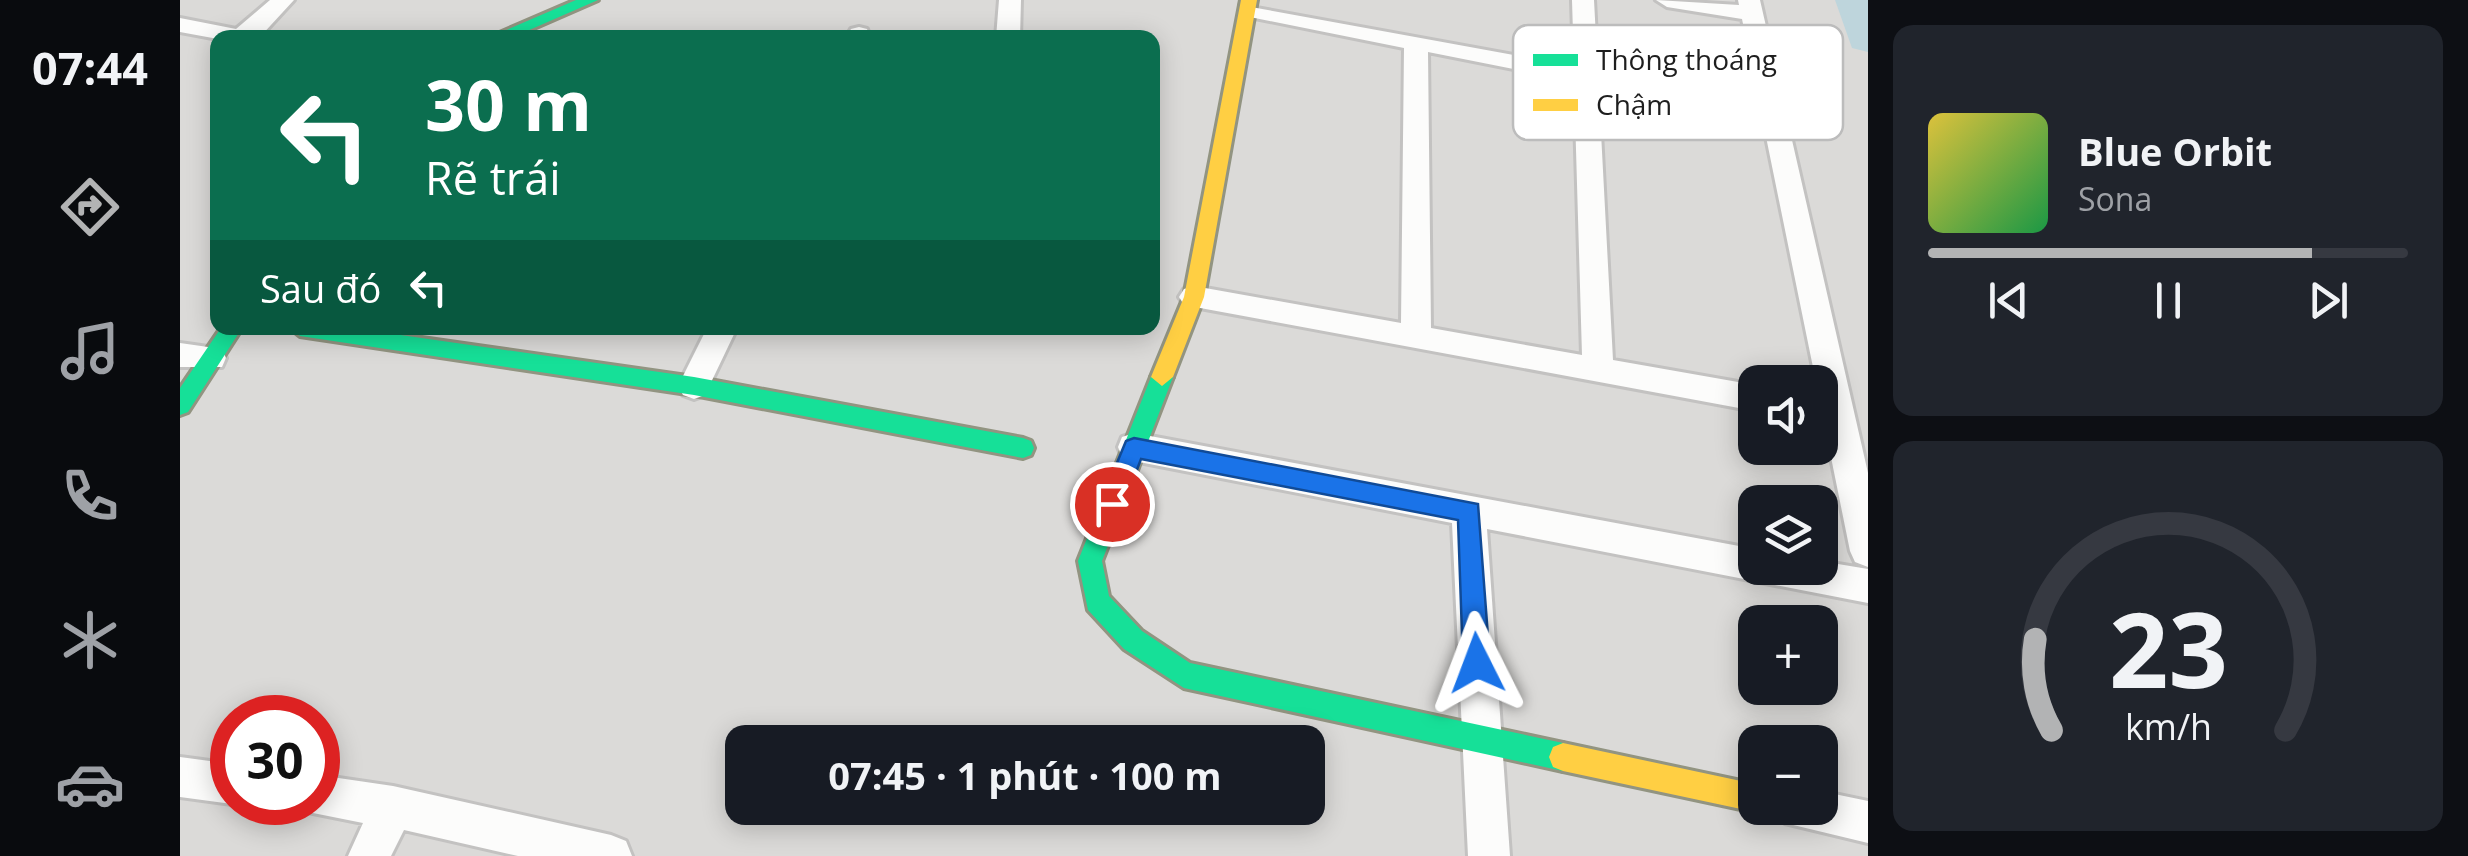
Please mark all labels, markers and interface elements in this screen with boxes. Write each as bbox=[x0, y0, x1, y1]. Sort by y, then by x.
legend bbox=[1513, 25, 1843, 140]
text: 07:44 bbox=[32, 37, 148, 98]
text: Thông thoáng bbox=[1596, 40, 1777, 78]
text: 30 m bbox=[425, 56, 592, 152]
icon: left bbox=[260, 70, 390, 200]
text: Chậm bbox=[1596, 85, 1672, 123]
text: Blue Orbit bbox=[2078, 125, 2272, 177]
text: Rẽ trái bbox=[425, 147, 561, 208]
icon: directions bbox=[55, 172, 125, 242]
text: Sona bbox=[2078, 177, 2152, 220]
icon: left bbox=[401, 260, 456, 315]
text: Sau đó bbox=[260, 262, 381, 314]
icon: previous bbox=[1981, 273, 2036, 328]
icon: pause bbox=[2141, 273, 2196, 328]
icon: next bbox=[2301, 273, 2356, 328]
icon: music bbox=[55, 316, 125, 386]
map controls bbox=[1738, 365, 1838, 825]
button: sound bbox=[1738, 365, 1838, 465]
icon: phone bbox=[55, 461, 125, 531]
pin bbox=[1070, 462, 1155, 547]
icon: arrive bbox=[1085, 477, 1140, 532]
button: layers bbox=[1738, 485, 1838, 585]
text: 23 bbox=[2109, 577, 2227, 718]
icon: climate bbox=[55, 605, 125, 675]
button: + bbox=[1738, 605, 1838, 705]
position arrow bbox=[1425, 611, 1529, 715]
speed limit sign: 30 bbox=[210, 695, 340, 825]
text: km/h bbox=[2125, 702, 2211, 750]
button: − bbox=[1738, 725, 1838, 825]
icon: car bbox=[55, 749, 125, 819]
text: 07:45 · 1 phút · 100 m bbox=[828, 749, 1222, 801]

